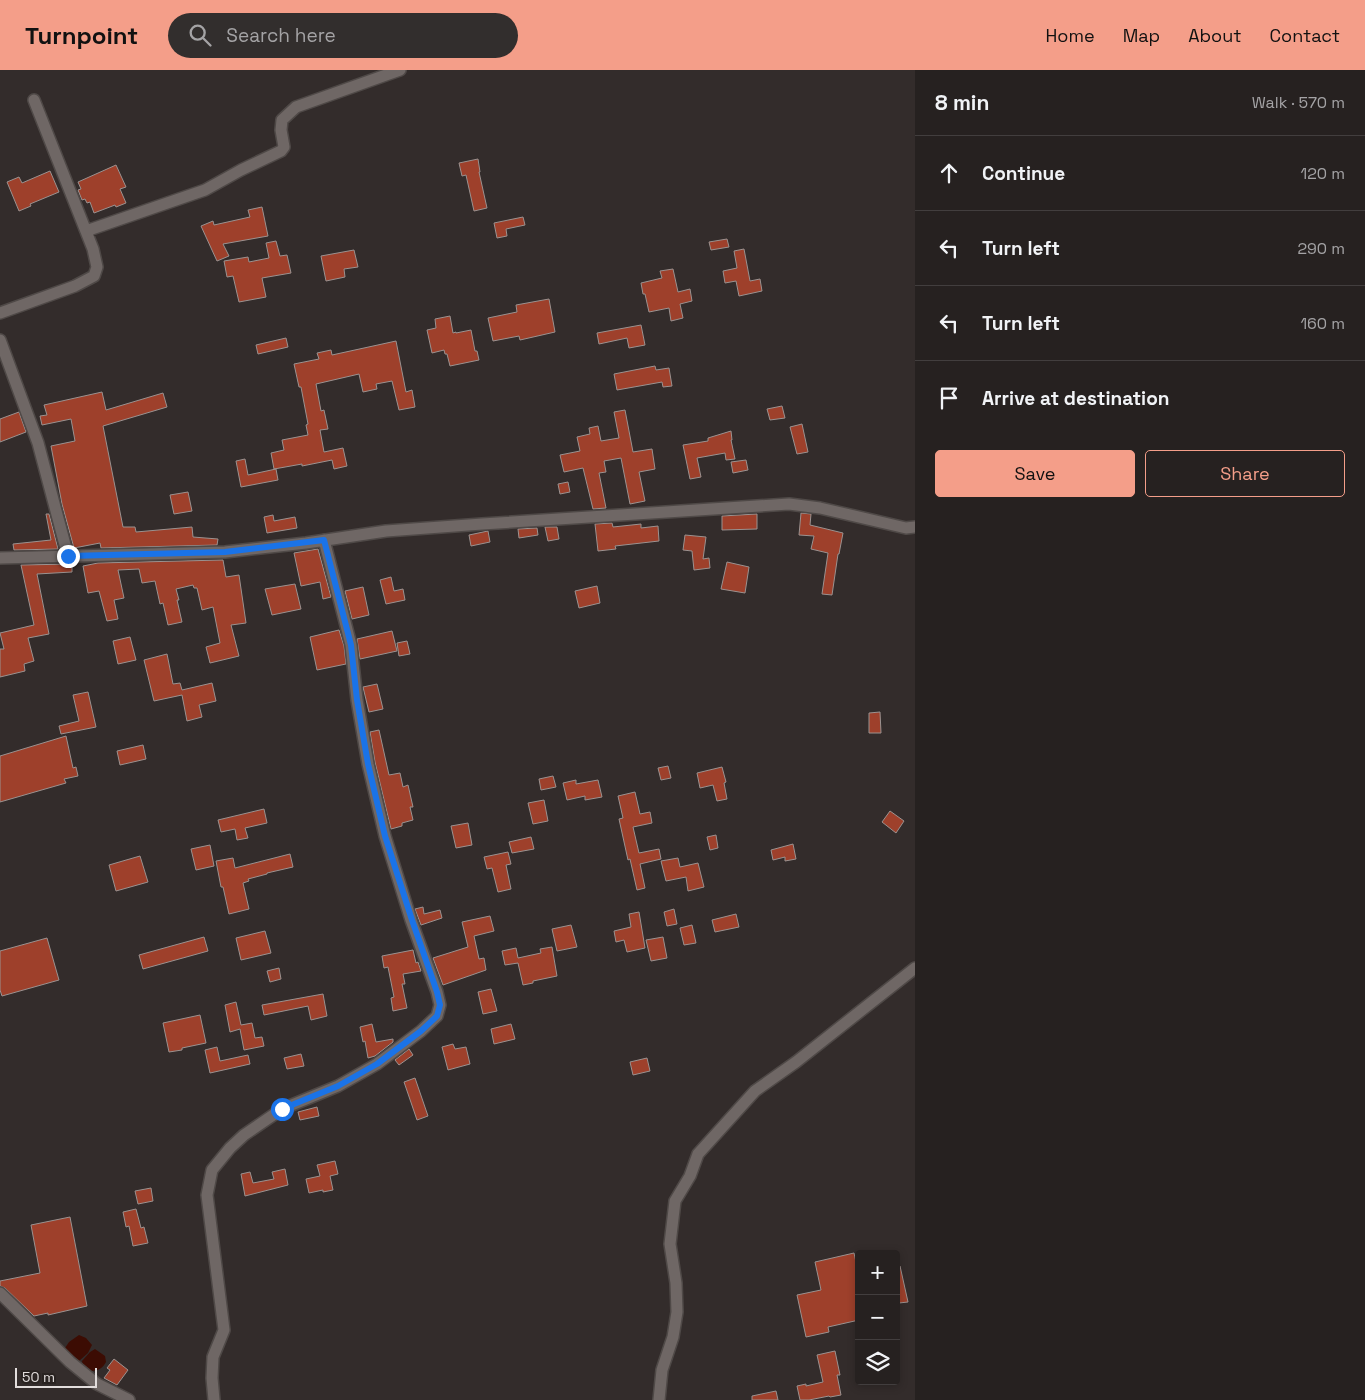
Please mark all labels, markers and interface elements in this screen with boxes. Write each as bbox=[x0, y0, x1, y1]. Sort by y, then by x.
search box bbox=[168, 13, 518, 58]
text: Turnpoint bbox=[25, 20, 138, 51]
icon: search bbox=[186, 21, 214, 49]
text: Search here bbox=[226, 23, 336, 48]
text: Home bbox=[1046, 24, 1095, 47]
text: Map bbox=[1123, 24, 1160, 47]
text: About bbox=[1188, 24, 1242, 47]
text: Contact bbox=[1270, 24, 1340, 47]
text: 8 min bbox=[935, 89, 989, 116]
text: Walk · 570 m bbox=[1252, 92, 1345, 113]
icon: ahead bbox=[935, 159, 963, 187]
text: Continue bbox=[982, 161, 1065, 186]
text: 120 m bbox=[1301, 163, 1345, 184]
icon: left bbox=[935, 234, 963, 262]
text: Turn left bbox=[982, 236, 1060, 261]
text: 290 m bbox=[1297, 238, 1345, 259]
icon: left bbox=[935, 309, 963, 337]
text: Turn left bbox=[982, 311, 1060, 336]
text: 160 m bbox=[1300, 313, 1345, 334]
icon: arrive bbox=[935, 384, 963, 412]
text: Arrive at destination bbox=[982, 386, 1170, 411]
button: Save bbox=[935, 450, 1135, 497]
button: Share bbox=[1145, 450, 1345, 497]
route end bbox=[57, 545, 80, 568]
route start bbox=[271, 1098, 294, 1121]
map controls bbox=[855, 1250, 900, 1385]
button: + bbox=[855, 1250, 900, 1295]
button: − bbox=[855, 1295, 900, 1340]
button: layers bbox=[855, 1340, 900, 1385]
scale bar bbox=[15, 1365, 98, 1388]
text: 50 m bbox=[22, 1368, 55, 1386]

